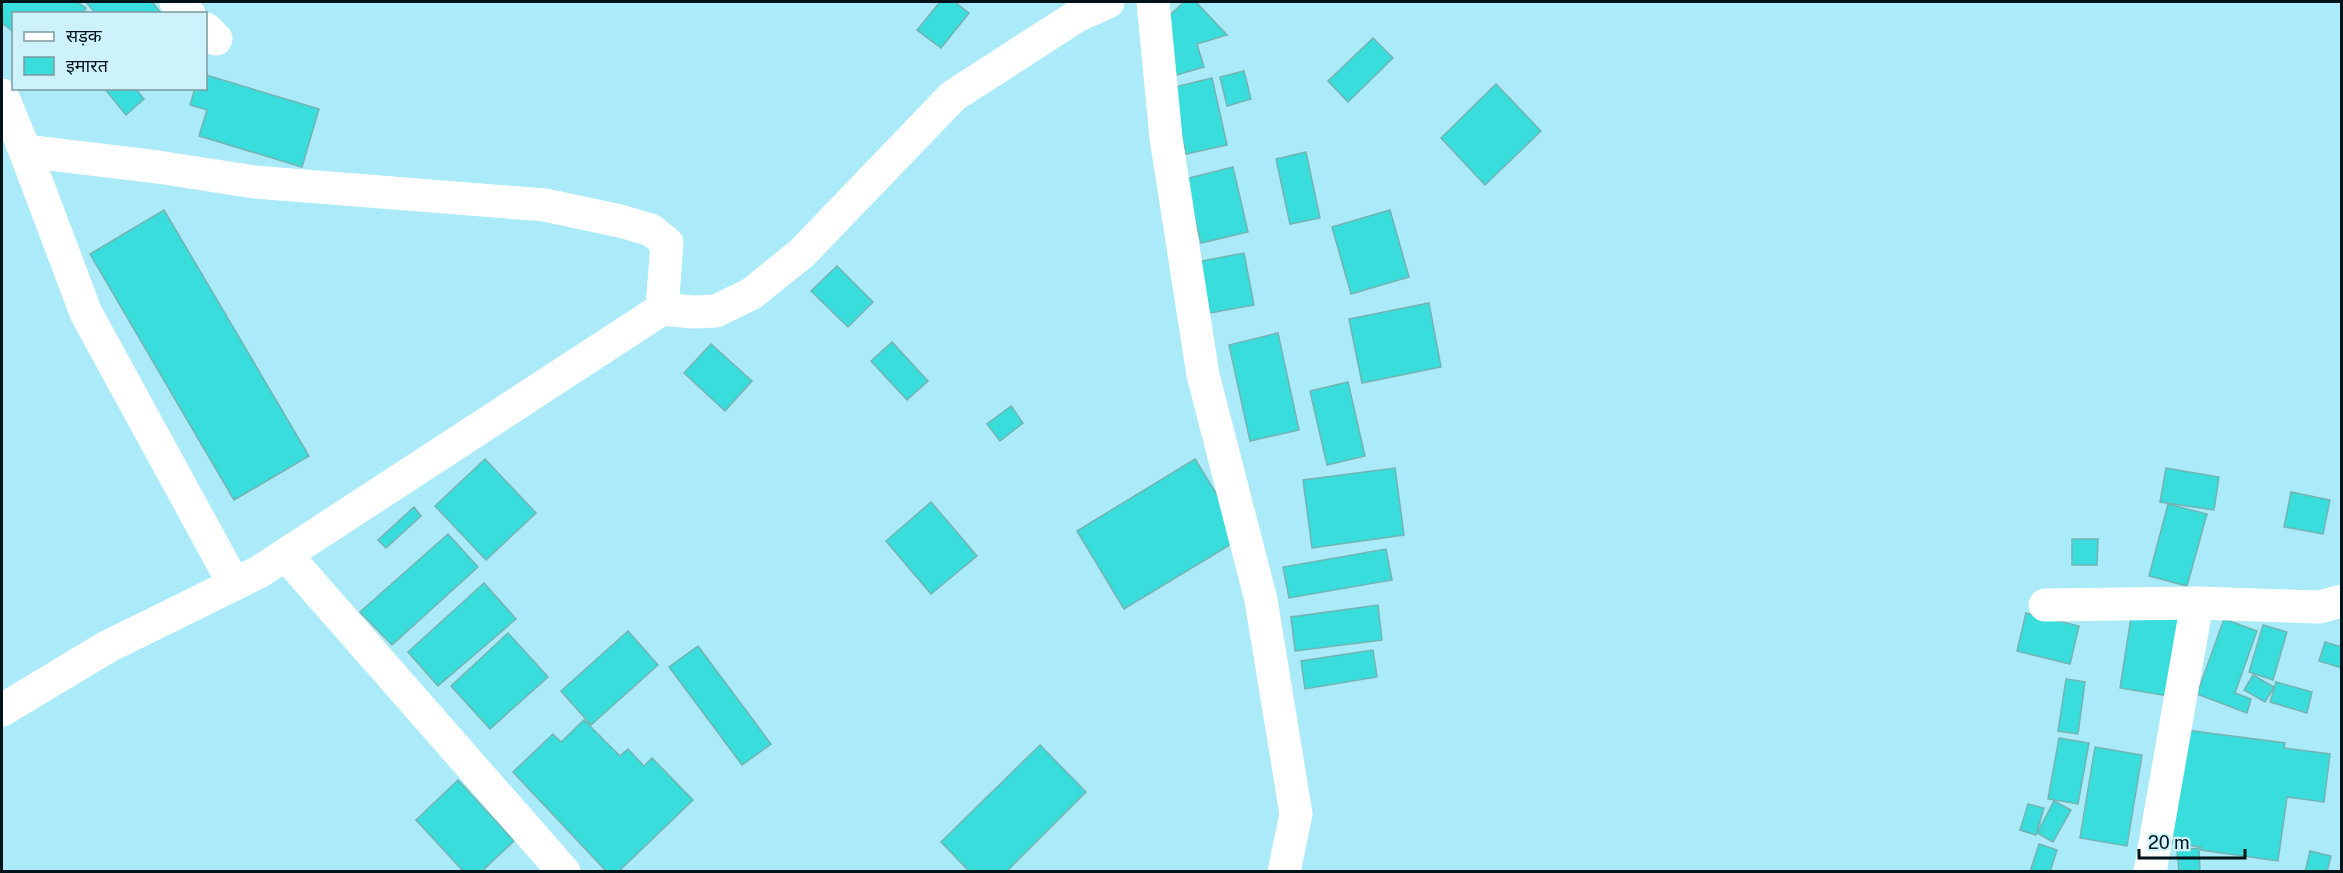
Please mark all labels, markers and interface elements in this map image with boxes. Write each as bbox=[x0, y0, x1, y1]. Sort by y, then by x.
legend bbox=[12, 12, 207, 90]
text: सड़क bbox=[66, 25, 103, 46]
text: इमारत bbox=[66, 55, 109, 76]
scale bar bbox=[2139, 822, 2246, 860]
text: 20 m bbox=[2148, 832, 2190, 853]

